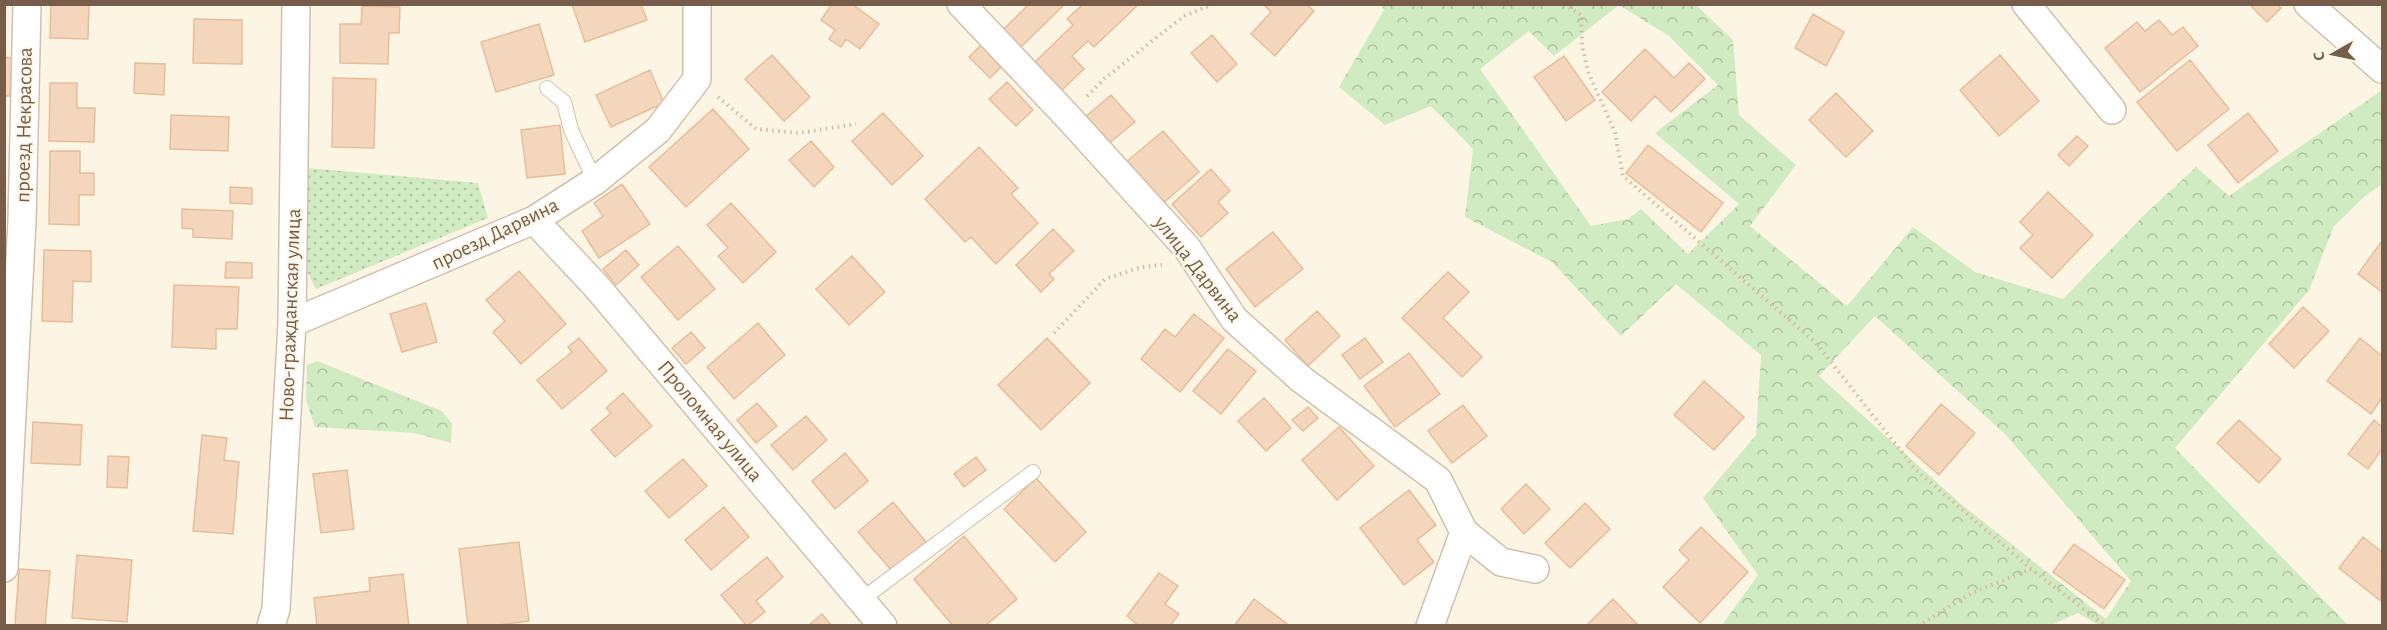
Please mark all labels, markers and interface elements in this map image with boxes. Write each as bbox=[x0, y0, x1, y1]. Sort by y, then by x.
north arrow bbox=[2303, 24, 2363, 84]
street label: проезд Некрасова bbox=[12, 47, 36, 203]
text: С bbox=[2311, 50, 2328, 62]
street label: проезд Дарвина bbox=[428, 194, 562, 274]
street label: Ново-гражданская улица bbox=[276, 208, 304, 422]
street label: улица Дарвина bbox=[1150, 211, 1246, 326]
street label: Проломная улица bbox=[653, 356, 767, 486]

